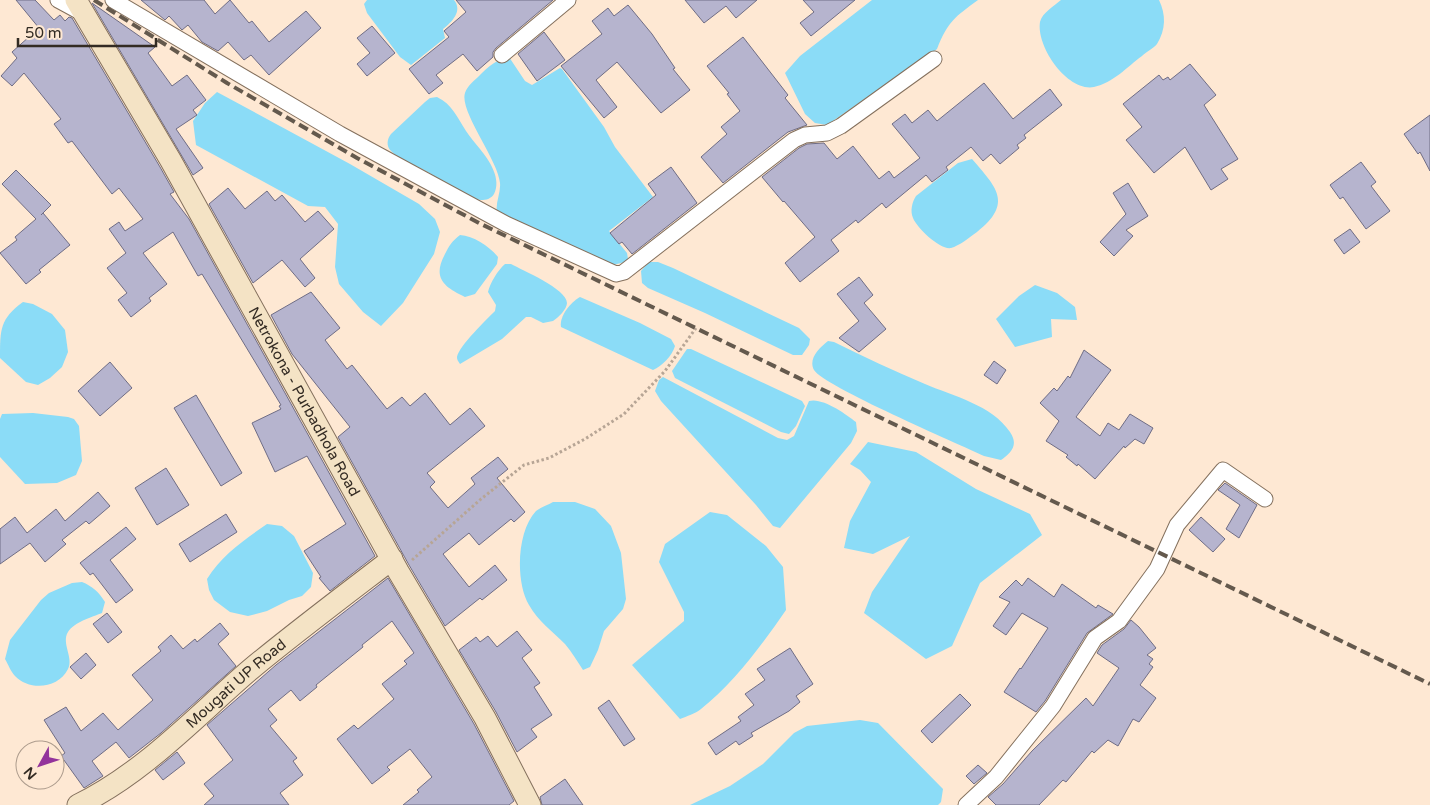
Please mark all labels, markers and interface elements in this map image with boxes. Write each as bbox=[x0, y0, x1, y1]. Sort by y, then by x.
scale bar bbox=[18, 15, 155, 47]
text: 50 m bbox=[25, 24, 62, 42]
street label: Netrokona - Purbadhola Road bbox=[245, 304, 364, 500]
street label: Mougati UP Road bbox=[182, 635, 290, 732]
north arrow bbox=[15, 740, 65, 790]
text: N bbox=[20, 763, 41, 783]

